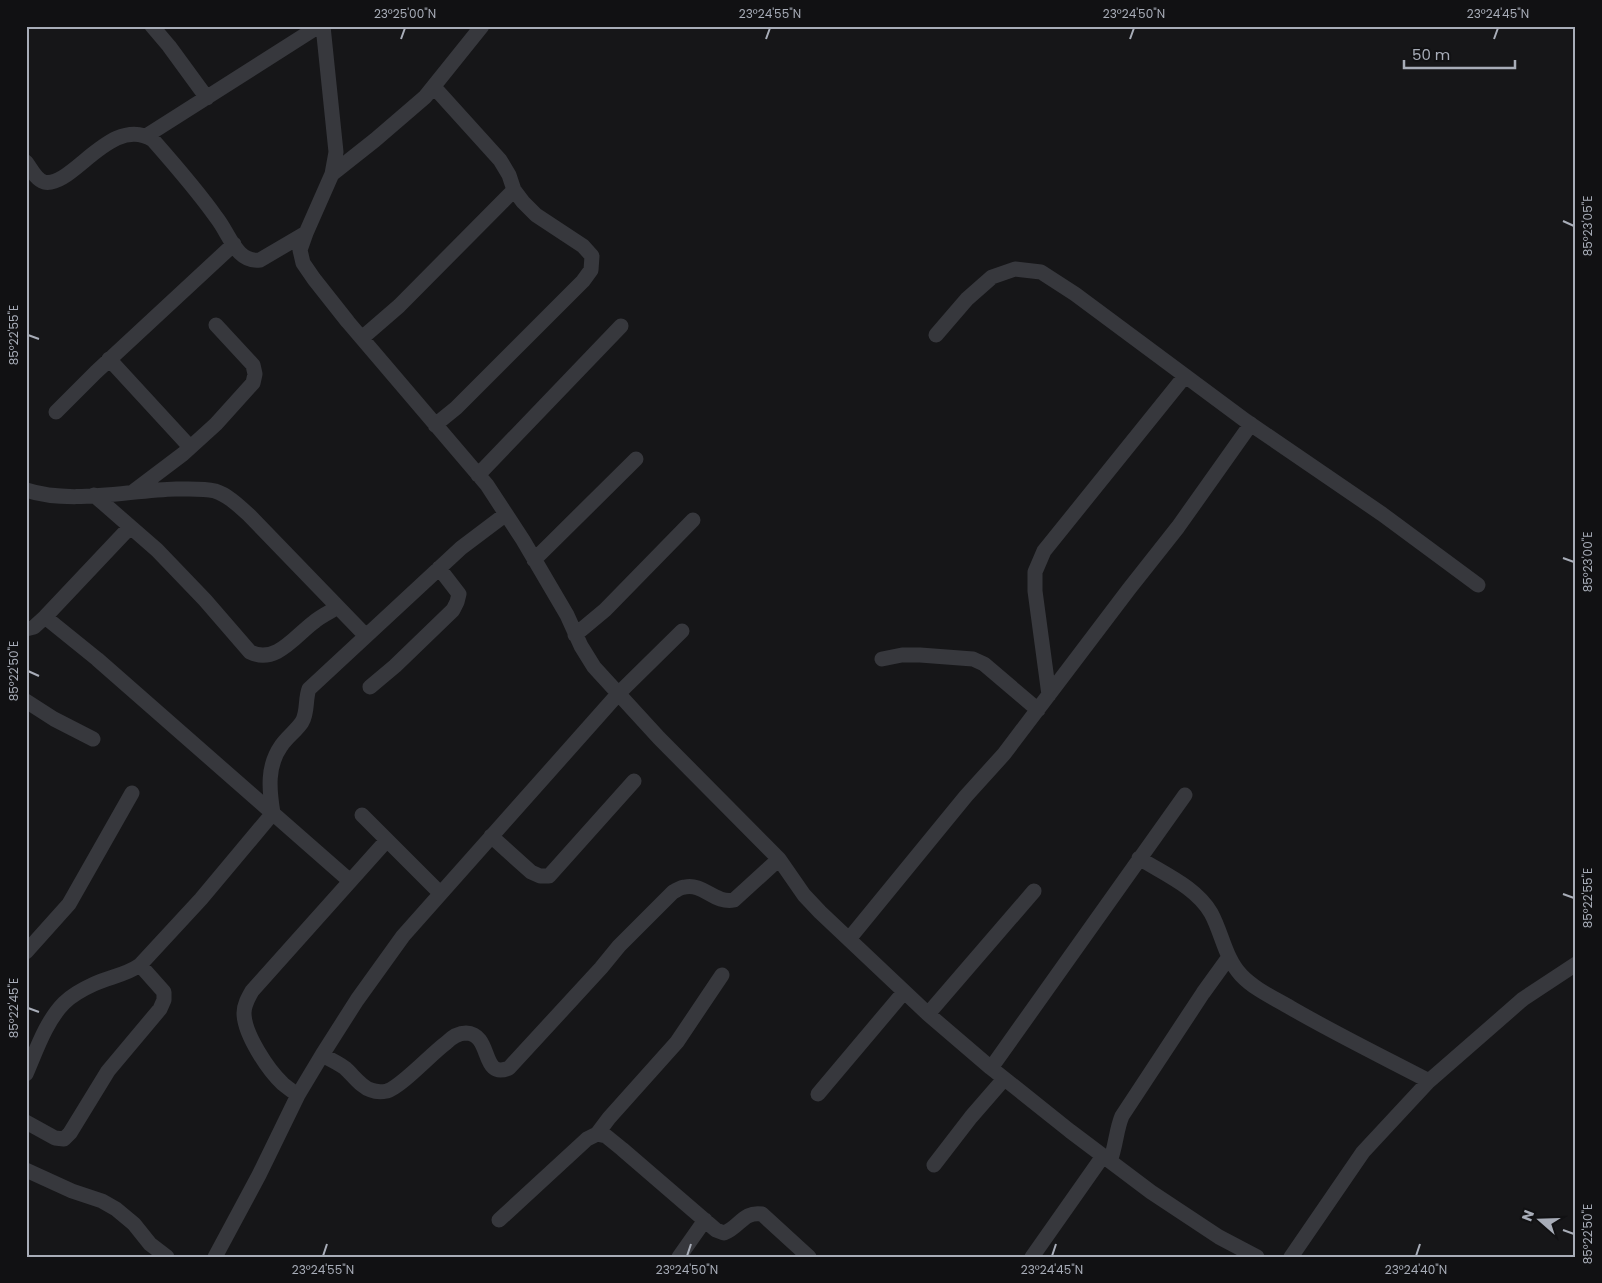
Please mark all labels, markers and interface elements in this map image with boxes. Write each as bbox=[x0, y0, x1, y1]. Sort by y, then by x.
text: 23°25'00"N bbox=[374, 5, 436, 22]
text: 23°24'55"N bbox=[739, 5, 801, 22]
text: 23°24'50"N bbox=[1103, 5, 1165, 22]
text: 23°24'45"N bbox=[1467, 5, 1529, 22]
scale bar bbox=[1404, 38, 1516, 70]
text: 50 m bbox=[1412, 44, 1450, 65]
text: 85°23'05"E bbox=[1579, 196, 1596, 256]
text: 85°22'55"E bbox=[5, 305, 22, 365]
text: 85°23'00"E bbox=[1579, 532, 1596, 592]
text: 85°22'50"E bbox=[5, 641, 22, 701]
text: 85°22'55"E bbox=[1579, 868, 1596, 928]
text: 85°22'45"E bbox=[5, 978, 22, 1038]
north arrow bbox=[1514, 1196, 1564, 1246]
text: 85°22'50"E bbox=[1579, 1204, 1596, 1264]
text: N bbox=[1517, 1207, 1539, 1224]
text: 23°24'55"N bbox=[292, 1261, 354, 1278]
text: 23°24'50"N bbox=[656, 1261, 718, 1278]
text: 23°24'45"N bbox=[1021, 1261, 1083, 1278]
text: 23°24'40"N bbox=[1385, 1261, 1447, 1278]

